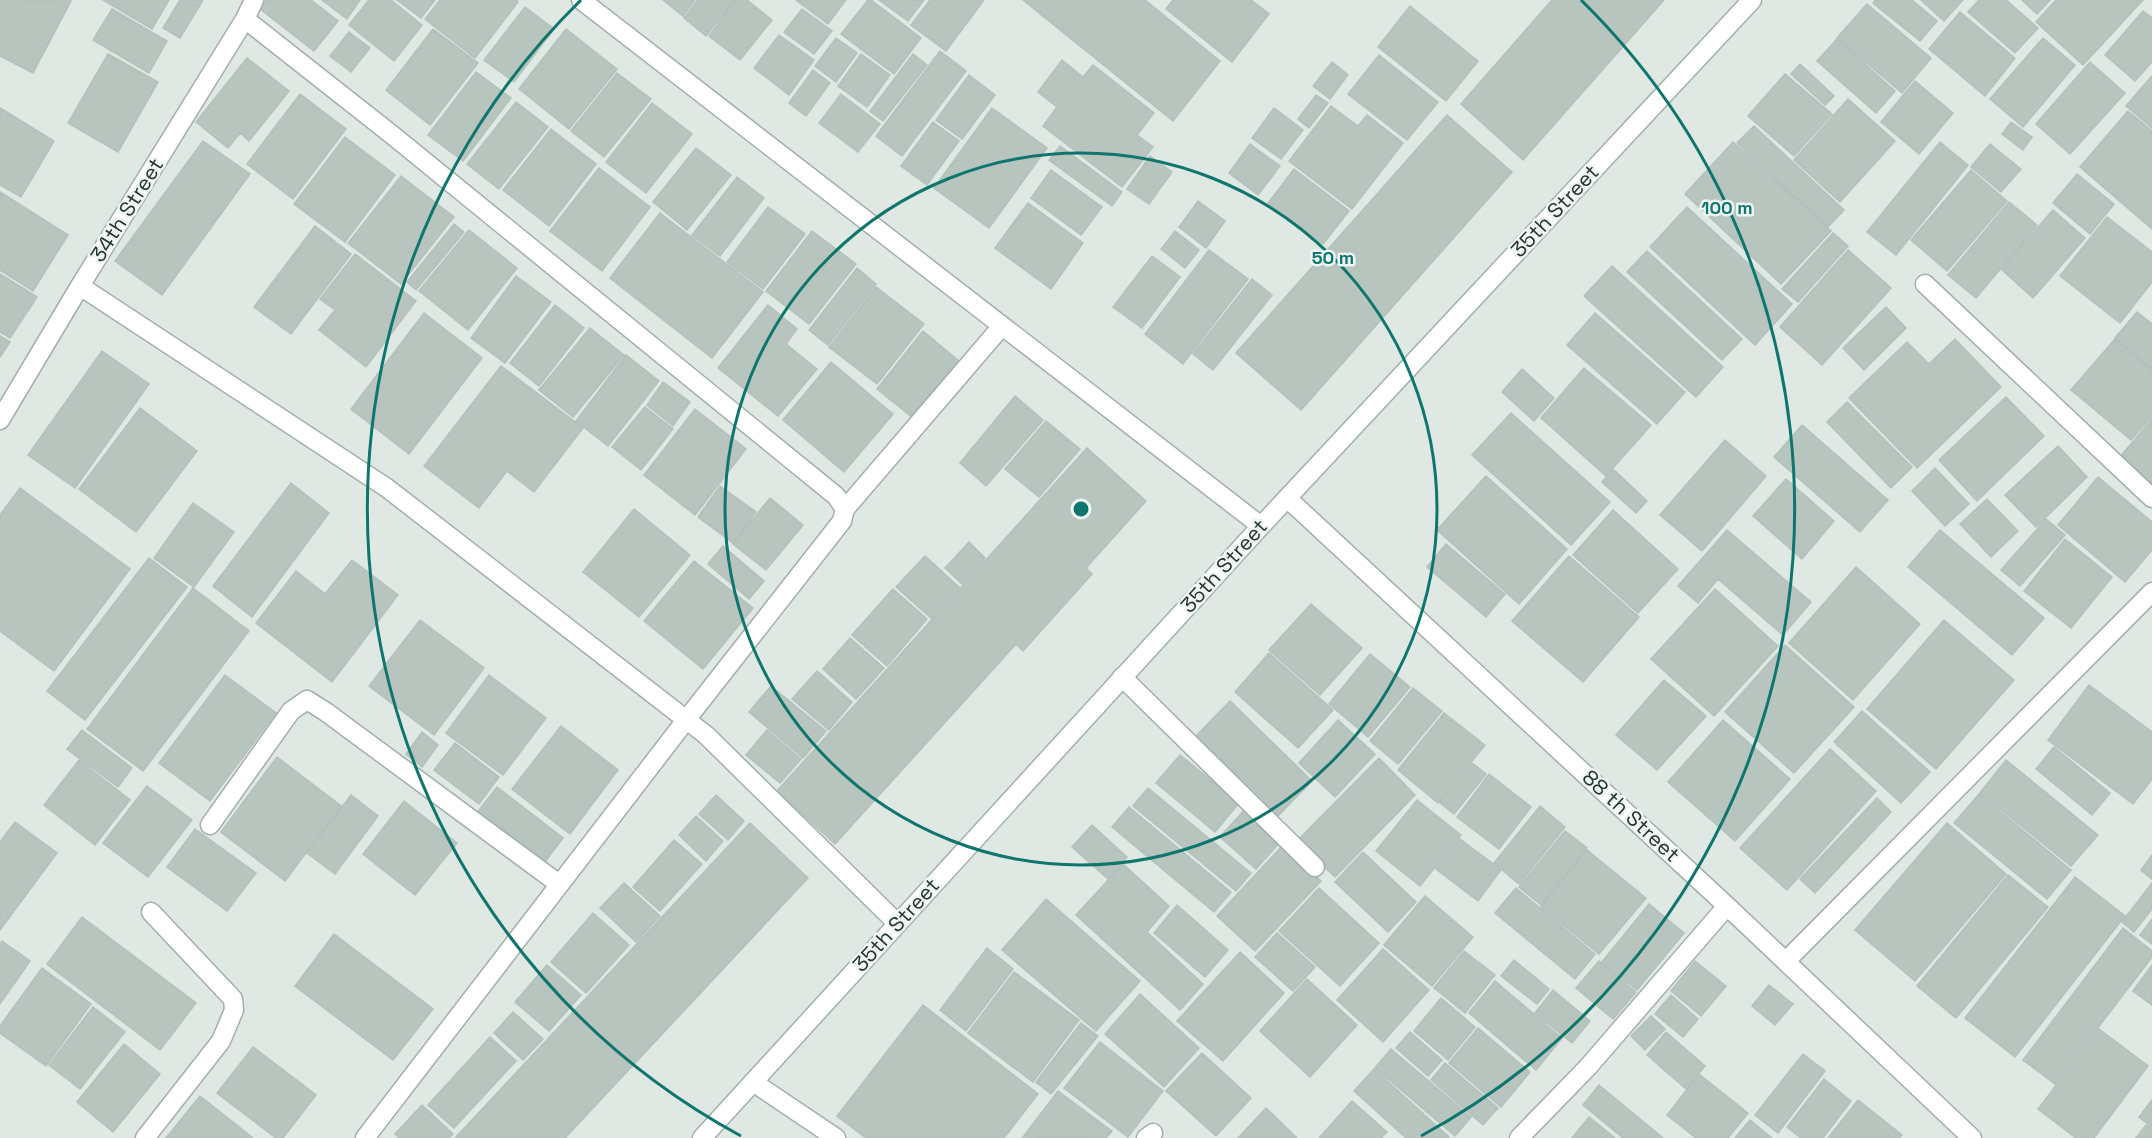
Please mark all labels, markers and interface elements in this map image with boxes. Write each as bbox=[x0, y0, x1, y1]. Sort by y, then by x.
street label: 34th Street bbox=[84, 153, 169, 267]
street label: 35th Street bbox=[1505, 159, 1605, 263]
text: 100 m bbox=[1701, 196, 1753, 219]
text: 50 m bbox=[1312, 246, 1354, 269]
centre of rings bbox=[1071, 499, 1091, 519]
street label: 35th Street bbox=[1174, 513, 1273, 618]
street label: 88 th Street bbox=[1577, 764, 1686, 868]
street label: 35th Street bbox=[846, 872, 945, 977]

